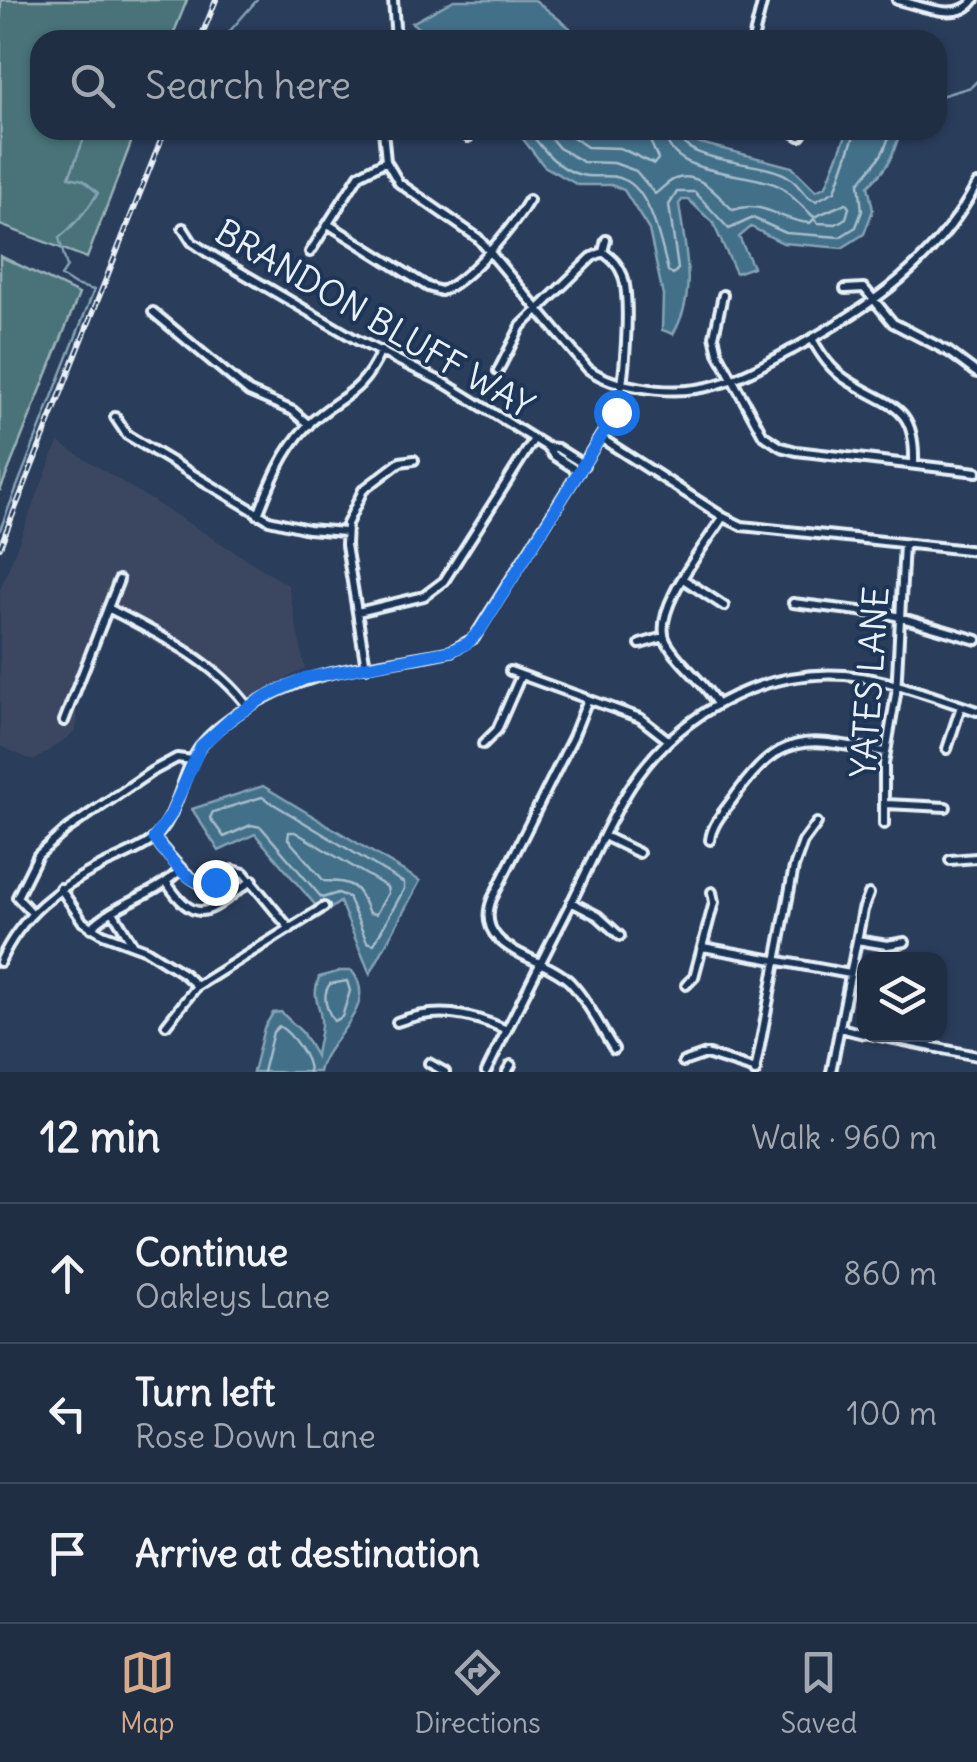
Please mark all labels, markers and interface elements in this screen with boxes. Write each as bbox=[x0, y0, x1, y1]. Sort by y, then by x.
search box bbox=[30, 30, 947, 140]
icon: search bbox=[65, 58, 120, 113]
text: Search here bbox=[145, 62, 351, 109]
street label: BRANDON BLUFF WAY bbox=[208, 209, 542, 427]
route start bbox=[594, 390, 640, 436]
street label: YATES LANE bbox=[840, 585, 898, 779]
route end bbox=[193, 860, 239, 906]
map controls bbox=[857, 952, 947, 1042]
button: layers bbox=[857, 952, 947, 1042]
text: 12 min bbox=[40, 1111, 160, 1163]
text: Walk · 960 m bbox=[751, 1117, 937, 1158]
text: Continue bbox=[135, 1229, 288, 1276]
icon: ahead bbox=[40, 1246, 95, 1301]
text: 860 m bbox=[843, 1253, 937, 1294]
text: Oakleys Lane bbox=[135, 1276, 330, 1317]
text: Turn left bbox=[135, 1369, 275, 1416]
icon: left bbox=[40, 1386, 95, 1441]
text: 100 m bbox=[847, 1393, 937, 1434]
text: Rose Down Lane bbox=[135, 1416, 376, 1457]
icon: arrive bbox=[40, 1526, 95, 1581]
text: Arrive at destination bbox=[135, 1530, 480, 1577]
tab: Map bbox=[120, 1645, 175, 1741]
tab: Directions bbox=[414, 1645, 541, 1741]
tab: Saved bbox=[780, 1645, 857, 1741]

